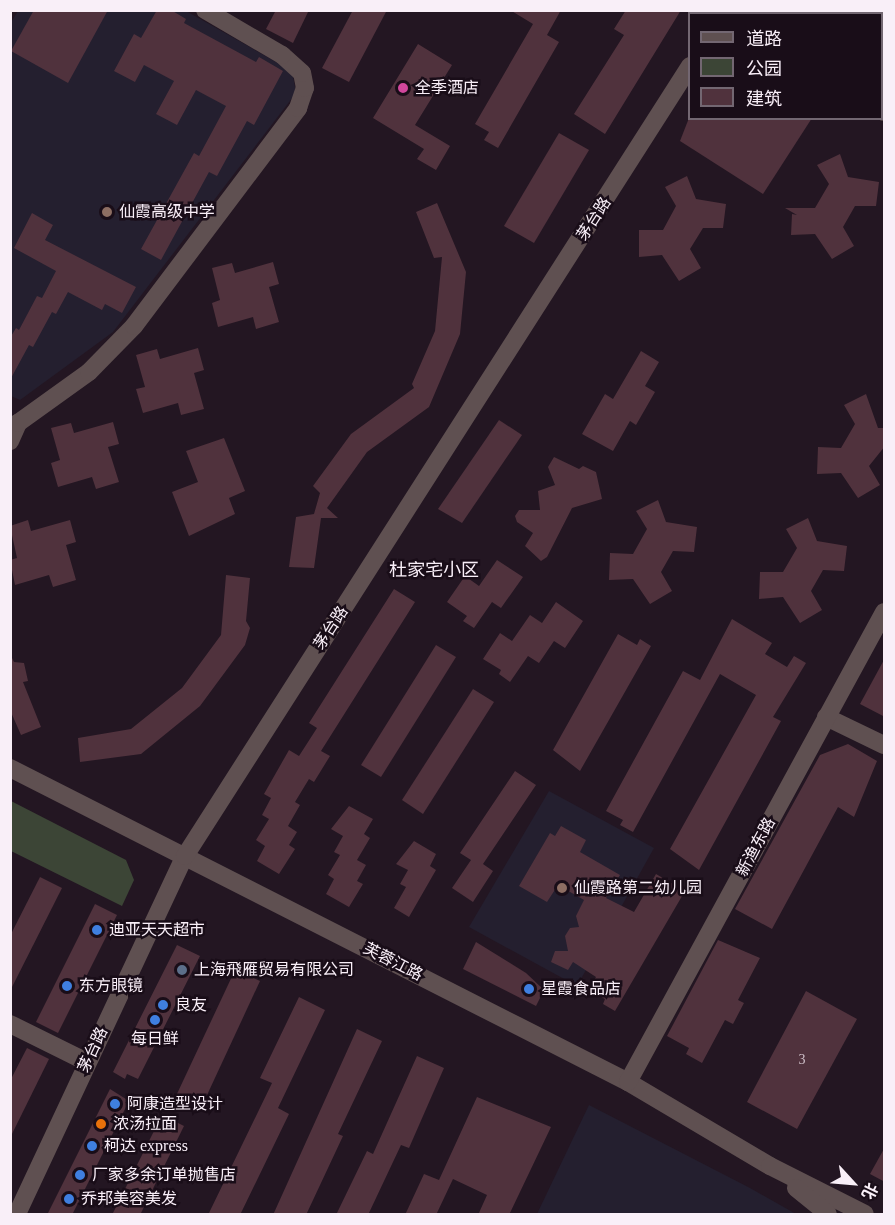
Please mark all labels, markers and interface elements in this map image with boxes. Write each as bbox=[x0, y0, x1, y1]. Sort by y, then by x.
legend bbox=[688, 12, 883, 120]
text: 道路 bbox=[746, 29, 782, 49]
text: 公园 bbox=[746, 59, 782, 79]
place label: 全季酒店 bbox=[415, 78, 479, 98]
marker: 全季酒店 bbox=[396, 81, 410, 95]
text: 建筑 bbox=[746, 89, 782, 109]
street label: 茅台路 bbox=[573, 194, 615, 244]
place label: 仙霞高级中学 bbox=[119, 202, 215, 222]
marker: 仙霞高级中学 bbox=[100, 205, 114, 219]
district label: 杜家宅小区 bbox=[389, 559, 479, 581]
street label: 茅台路 bbox=[310, 603, 352, 653]
street label: 新渔东路 bbox=[733, 814, 779, 880]
place label: 仙霞路第二幼儿园 bbox=[574, 878, 702, 898]
marker: 仙霞路第二幼儿园 bbox=[555, 881, 569, 895]
place label: 迪亚天天超市 bbox=[109, 920, 205, 940]
marker: 迪亚天天超市 bbox=[90, 923, 104, 937]
street label: 芙蓉江路 bbox=[360, 939, 426, 985]
place label: 上海飛雁贸易有限公司 bbox=[194, 960, 354, 980]
marker: 上海飛雁贸易有限公司 bbox=[175, 963, 189, 977]
place label: 东方眼镜 bbox=[79, 976, 143, 996]
marker: 东方眼镜 bbox=[60, 979, 74, 993]
place label: 星霞食品店 bbox=[541, 979, 621, 999]
marker: 星霞食品店 bbox=[522, 982, 536, 996]
place label: 良友 bbox=[175, 995, 207, 1015]
marker: 良友 bbox=[156, 998, 170, 1012]
marker: 每日鲜 bbox=[148, 1013, 162, 1027]
street label: 茅台路 bbox=[74, 1024, 112, 1076]
place label: 每日鲜 bbox=[131, 1029, 179, 1049]
house number: 3 bbox=[798, 1052, 806, 1068]
place label: 阿康造型设计 bbox=[127, 1094, 223, 1114]
marker: 阿康造型设计 bbox=[108, 1097, 122, 1111]
place label: 浓汤拉面 bbox=[113, 1114, 177, 1134]
marker: 浓汤拉面 bbox=[94, 1117, 108, 1131]
place label: 柯达 express bbox=[104, 1136, 188, 1156]
marker: 柯达 express bbox=[85, 1139, 99, 1153]
north arrow bbox=[823, 1153, 883, 1213]
place label: 厂家多余订单抛售店 bbox=[92, 1165, 236, 1185]
marker: 厂家多余订单抛售店 bbox=[73, 1168, 87, 1182]
text: 北 bbox=[858, 1180, 881, 1202]
place label: 乔邦美容美发 bbox=[81, 1189, 177, 1209]
marker: 乔邦美容美发 bbox=[62, 1192, 76, 1206]

